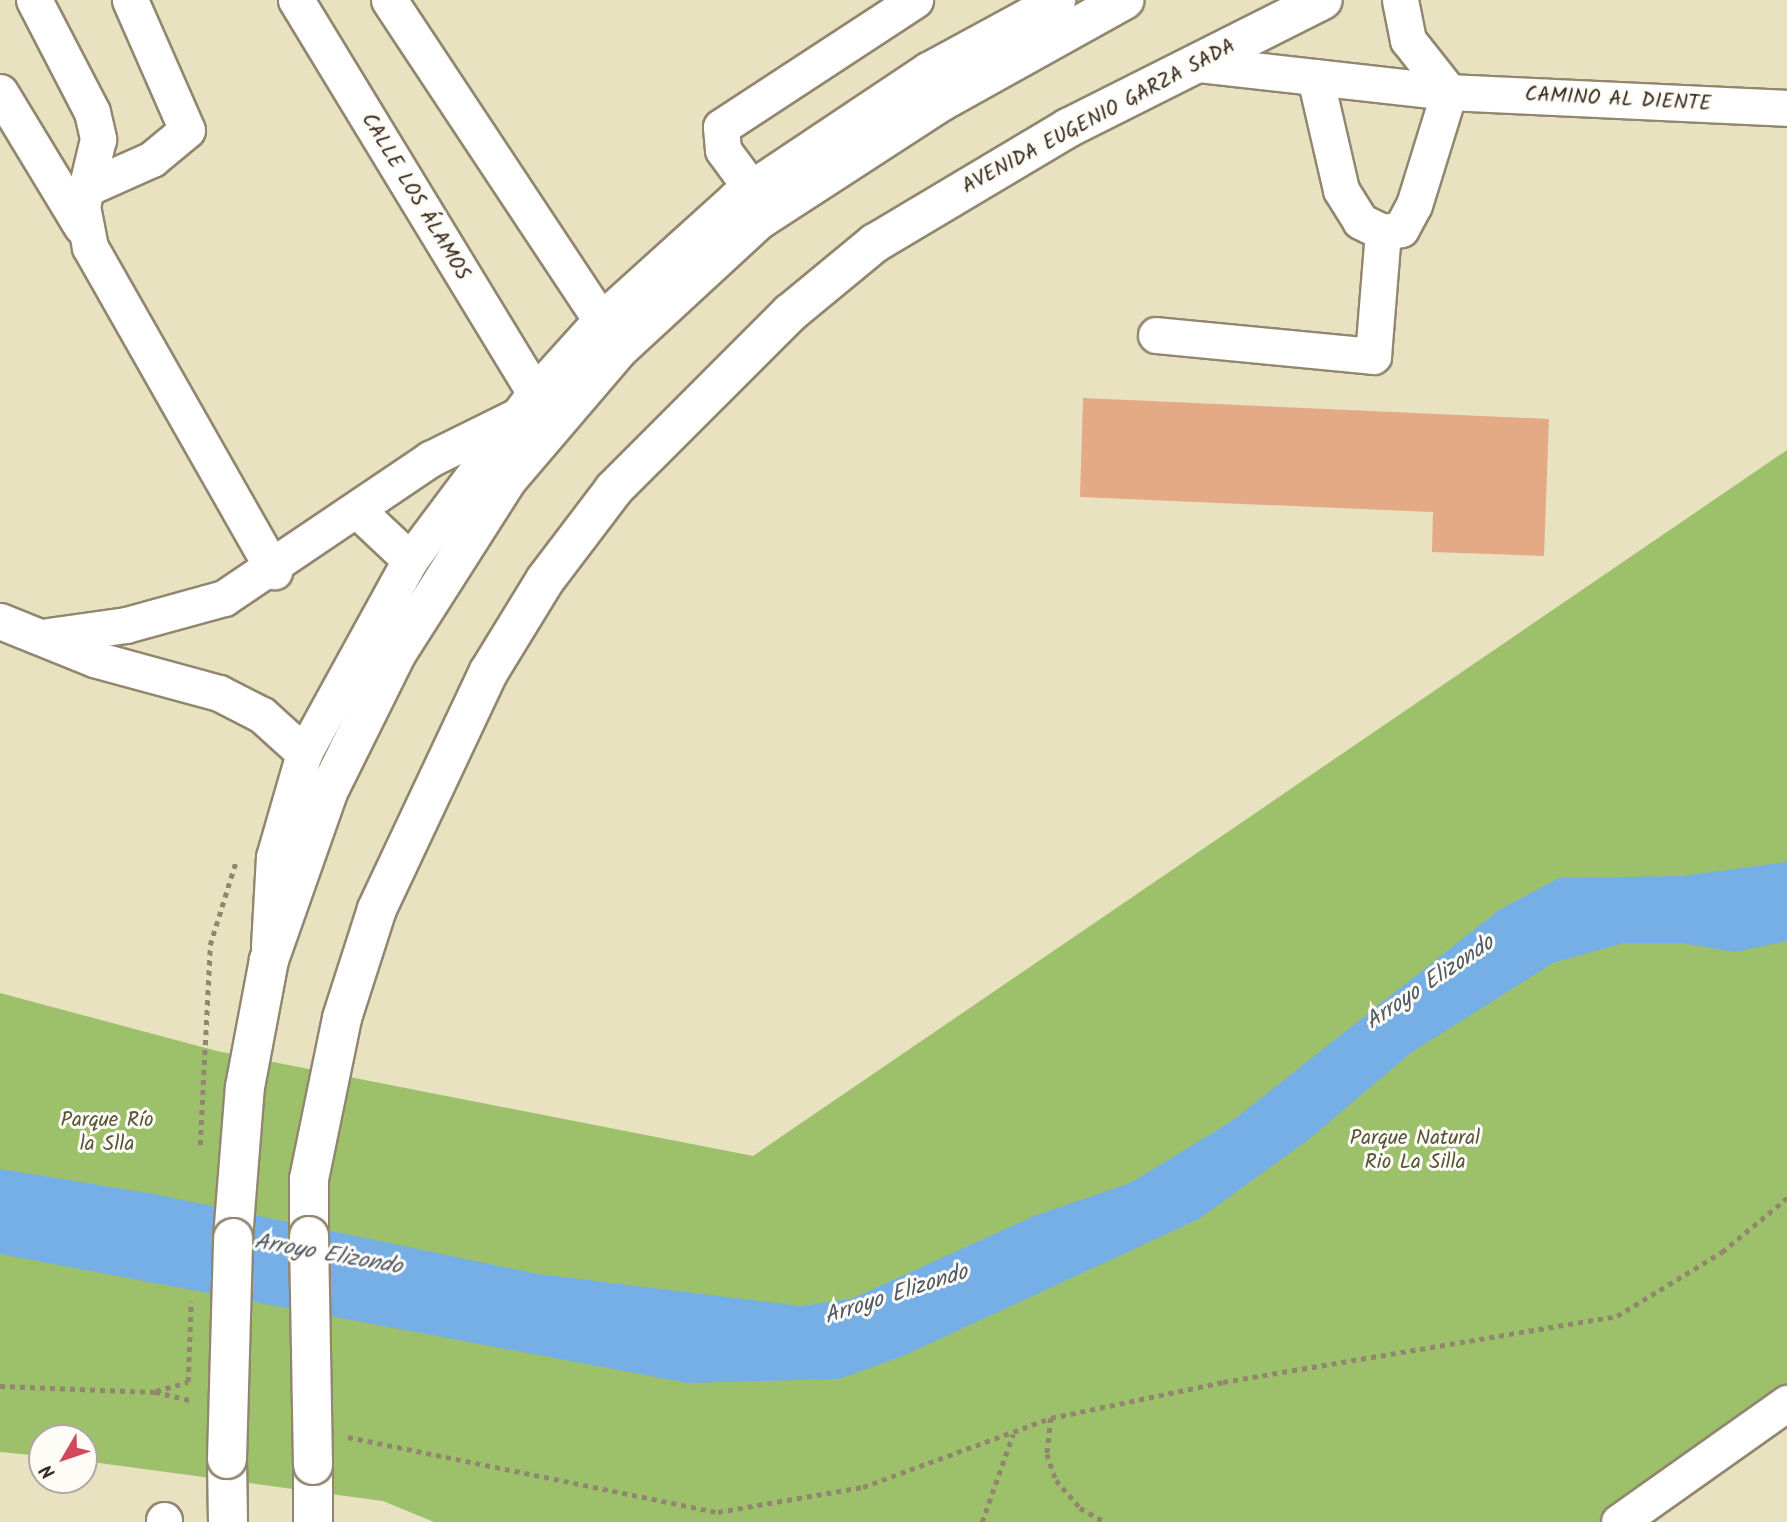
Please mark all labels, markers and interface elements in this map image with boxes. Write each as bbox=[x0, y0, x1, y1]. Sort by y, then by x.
street label: AVENIDA EUGENIO GARZA SADA bbox=[958, 34, 1240, 200]
street label: CAMINO AL DIENTE bbox=[1524, 83, 1712, 117]
street label: CALLE LOS ÁLAMOS bbox=[355, 109, 475, 285]
water label: Arroyo Elizondo bbox=[1360, 930, 1500, 1036]
park label: Parque Río la Slla bbox=[61, 1108, 153, 1158]
park label: Parque Natural Rio La Silla bbox=[1350, 1126, 1480, 1176]
water label: Arroyo Elizondo bbox=[252, 1228, 404, 1282]
water label: Arroyo Elizondo bbox=[821, 1259, 971, 1331]
north arrow bbox=[28, 1424, 98, 1494]
text: N bbox=[33, 1457, 64, 1485]

